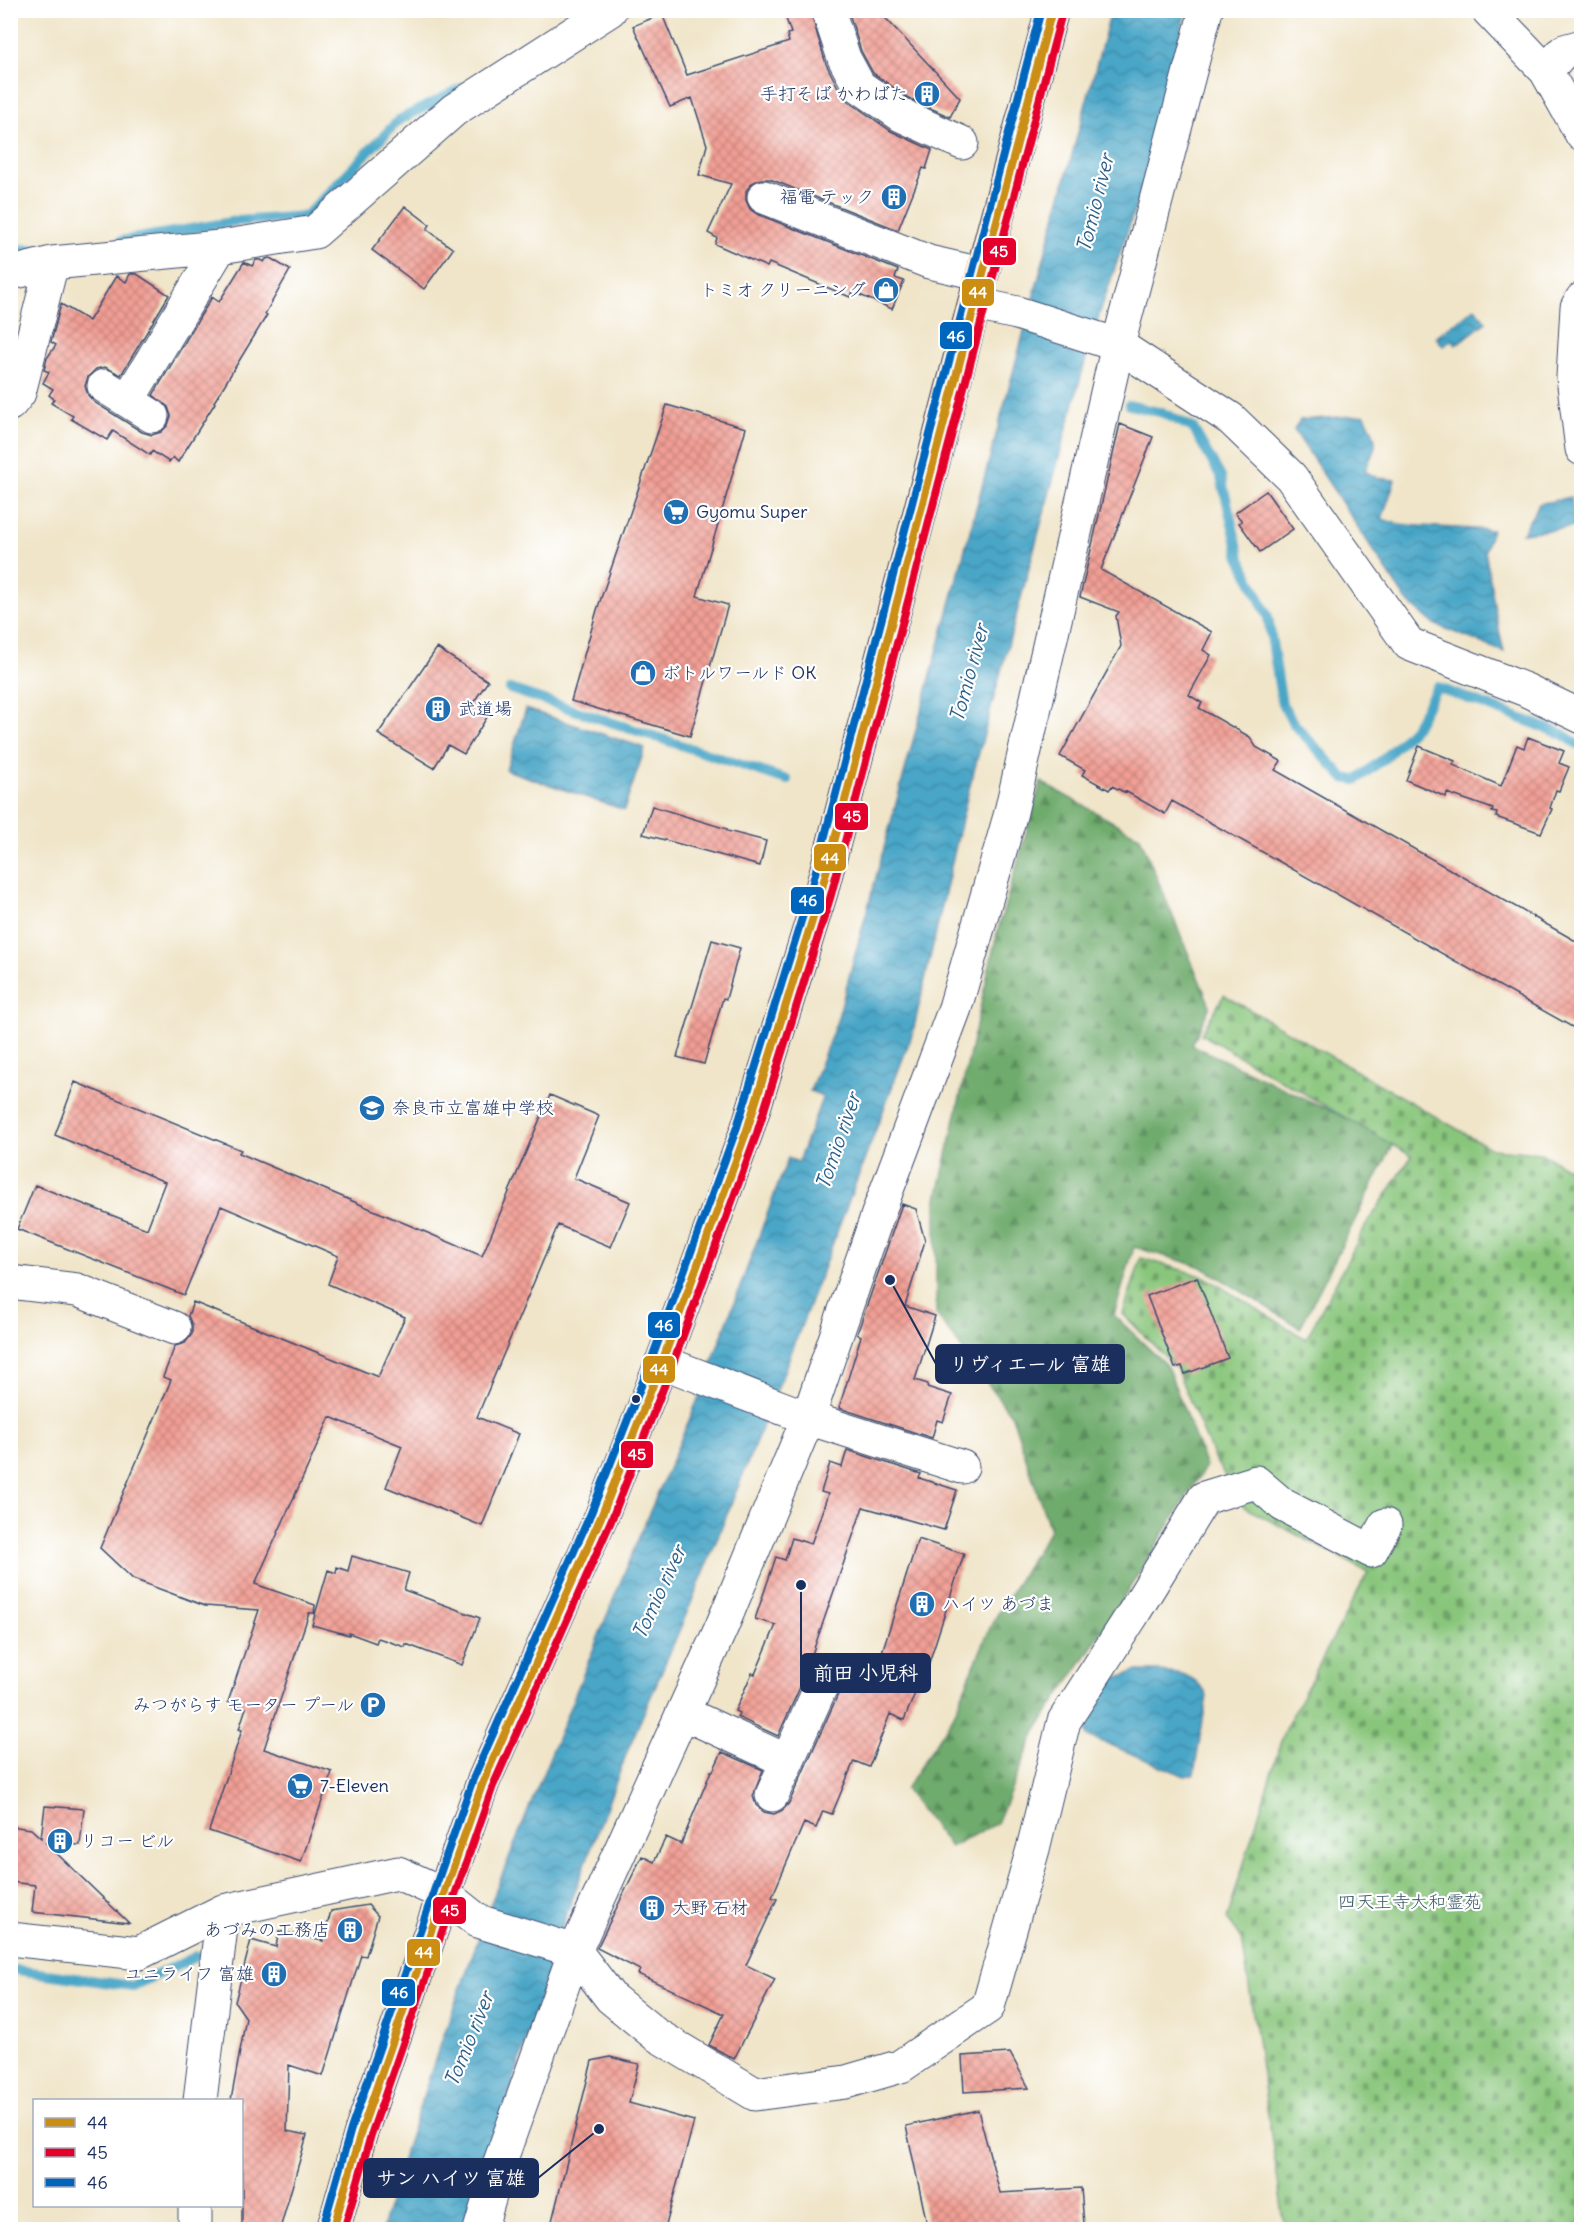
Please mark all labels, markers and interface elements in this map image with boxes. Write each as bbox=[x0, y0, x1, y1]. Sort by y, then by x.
building icon: 手打そば かわばた bbox=[912, 79, 942, 109]
place label: 手打そば かわばた bbox=[760, 82, 908, 105]
water label: Tomio river bbox=[1070, 149, 1119, 254]
building icon: 福電 テック bbox=[879, 182, 909, 212]
place label: 福電 テック bbox=[780, 185, 874, 208]
line badge: 45 bbox=[982, 237, 1017, 266]
text: 45 bbox=[990, 241, 1008, 261]
shop icon: トミオ クリーニング bbox=[871, 275, 901, 305]
place label: トミオ クリーニング bbox=[700, 278, 866, 301]
line badge: 44 bbox=[961, 278, 995, 307]
text: 44 bbox=[969, 282, 987, 302]
line badge: 46 bbox=[939, 321, 973, 350]
text: 46 bbox=[947, 326, 965, 346]
supermarket icon: Gyomu Super bbox=[661, 497, 691, 527]
place label: Gyomu Super bbox=[696, 500, 808, 523]
water label: Tomio river bbox=[944, 619, 994, 724]
shop icon: ボトルワールド OK bbox=[628, 658, 658, 688]
place label: ボトルワールド OK bbox=[662, 661, 816, 684]
building icon: 武道場 bbox=[423, 694, 453, 724]
place label: 武道場 bbox=[458, 697, 512, 720]
line badge: 45 bbox=[834, 802, 869, 831]
text: 45 bbox=[843, 806, 861, 826]
line badge: 44 bbox=[813, 843, 847, 872]
text: 44 bbox=[821, 848, 839, 868]
line badge: 46 bbox=[790, 886, 825, 915]
text: 46 bbox=[799, 890, 817, 910]
water label: Tomio river bbox=[809, 1087, 866, 1192]
school or university icon: 奈良市立富雄中学校 bbox=[357, 1093, 387, 1123]
place label: 奈良市立富雄中学校 bbox=[392, 1096, 554, 1119]
line badge: 46 bbox=[647, 1311, 681, 1339]
text: 46 bbox=[655, 1315, 673, 1335]
callout: リヴィエール 富雄 bbox=[936, 1345, 1124, 1383]
text: リヴィエール 富雄 bbox=[949, 1351, 1111, 1376]
line badge: 44 bbox=[642, 1355, 676, 1384]
text: 44 bbox=[650, 1359, 668, 1379]
unlabelled marker bbox=[630, 1393, 642, 1405]
line badge: 45 bbox=[620, 1440, 654, 1469]
text: 45 bbox=[628, 1444, 646, 1464]
water label: Tomio river bbox=[626, 1539, 692, 1642]
building icon: ハイツ あづま bbox=[907, 1589, 937, 1619]
place label: ハイツ あづま bbox=[942, 1592, 1054, 1615]
callout: 前田 小児科 bbox=[801, 1654, 930, 1692]
text: 前田 小児科 bbox=[814, 1660, 918, 1685]
parking icon: みつがらす モーター プール bbox=[358, 1690, 388, 1720]
place label: みつがらす モーター プール bbox=[133, 1693, 354, 1716]
supermarket icon: 7-Eleven bbox=[285, 1771, 315, 1801]
place label: 7-Eleven bbox=[320, 1774, 389, 1797]
building icon: リコー ビル bbox=[45, 1826, 75, 1856]
place label: リコー ビル bbox=[80, 1829, 174, 1852]
park label: 四天王寺大和霊苑 bbox=[1338, 1890, 1482, 1913]
building icon: 大野 石材 bbox=[637, 1893, 667, 1923]
line badge: 45 bbox=[432, 1896, 467, 1925]
place label: 大野 石材 bbox=[672, 1896, 748, 1919]
text: 45 bbox=[441, 1900, 459, 1920]
building icon: あづみの工務店 bbox=[335, 1915, 365, 1945]
place label: あづみの工務店 bbox=[204, 1918, 330, 1941]
line badge: 44 bbox=[406, 1938, 441, 1967]
text: 44 bbox=[415, 1942, 433, 1962]
building icon: ユニライフ 富雄 bbox=[259, 1959, 289, 1989]
place label: ユニライフ 富雄 bbox=[124, 1962, 254, 1985]
line badge: 46 bbox=[381, 1978, 416, 2007]
text: 46 bbox=[390, 1982, 408, 2002]
water label: Tomio river bbox=[438, 1985, 500, 2090]
legend bbox=[33, 2099, 243, 2207]
text: 44 bbox=[87, 2111, 108, 2134]
text: 45 bbox=[87, 2141, 108, 2164]
callout: サン ハイツ 富雄 bbox=[364, 2159, 538, 2197]
text: サン ハイツ 富雄 bbox=[376, 2165, 526, 2190]
text: 46 bbox=[87, 2171, 108, 2194]

